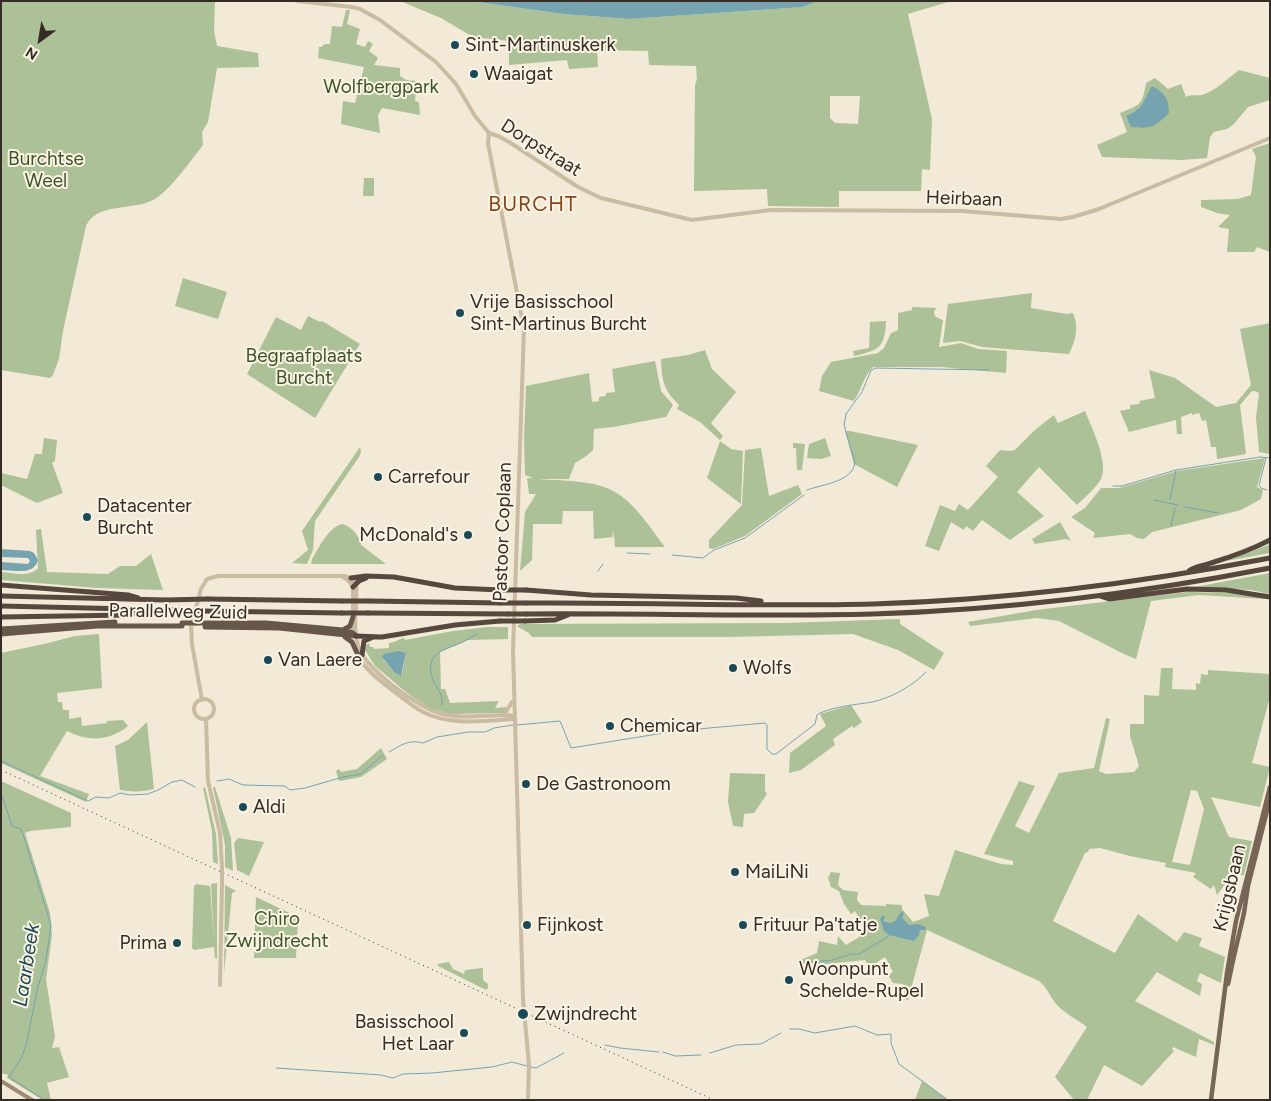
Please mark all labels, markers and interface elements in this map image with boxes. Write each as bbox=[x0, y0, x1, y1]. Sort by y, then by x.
north arrow bbox=[15, 15, 65, 65]
place label: Sint-Martinuskerk bbox=[465, 34, 616, 56]
marker: Sint-Martinuskerk bbox=[449, 39, 461, 51]
text: N bbox=[23, 43, 41, 63]
place label: Waaigat bbox=[484, 63, 553, 85]
marker: Waaigat bbox=[468, 68, 480, 80]
park label: Wolfbergpark bbox=[323, 76, 439, 98]
street label: Dorpstraat bbox=[496, 114, 586, 182]
park label: Burchtse Weel bbox=[8, 148, 84, 192]
street label: Heirbaan bbox=[925, 186, 1003, 212]
district label: BURCHT bbox=[488, 192, 578, 218]
place label: Vrije Basisschool Sint-Martinus Burcht bbox=[470, 291, 647, 335]
marker: Vrije Basisschool Sint-Martinus Burcht bbox=[454, 307, 466, 319]
park label: Begraafplaats Burcht bbox=[246, 345, 362, 389]
street label: Pastoor Coplaan bbox=[489, 462, 517, 602]
place label: Carrefour bbox=[388, 466, 470, 488]
marker: Carrefour bbox=[372, 471, 384, 483]
place label: Datacenter Burcht bbox=[97, 495, 192, 539]
marker: Datacenter Burcht bbox=[81, 511, 93, 523]
place label: McDonald's bbox=[359, 524, 458, 546]
marker: McDonald's bbox=[462, 529, 474, 541]
street label: Parallelweg Zuid bbox=[108, 599, 248, 625]
place label: Van Laere bbox=[278, 649, 362, 671]
marker: Van Laere bbox=[262, 654, 274, 666]
place label: Wolfs bbox=[743, 657, 792, 679]
marker: Wolfs bbox=[727, 662, 739, 674]
place label: Chemicar bbox=[620, 715, 702, 737]
marker: Chemicar bbox=[604, 720, 616, 732]
place label: De Gastronoom bbox=[536, 773, 671, 795]
marker: De Gastronoom bbox=[520, 778, 532, 790]
place label: Aldi bbox=[253, 796, 286, 818]
marker: Aldi bbox=[237, 801, 249, 813]
street label: Krijgsbaan bbox=[1209, 842, 1251, 934]
place label: MaiLiNi bbox=[745, 861, 809, 883]
marker: MaiLiNi bbox=[729, 866, 741, 878]
park label: Chiro Zwijndrecht bbox=[225, 908, 329, 952]
place label: Fijnkost bbox=[537, 914, 604, 936]
place label: Frituur Pa'tatje bbox=[753, 914, 877, 936]
marker: Fijnkost bbox=[521, 919, 533, 931]
marker: Frituur Pa'tatje bbox=[737, 919, 749, 931]
water label: Laarbeek bbox=[9, 922, 45, 1008]
place label: Prima bbox=[119, 932, 167, 954]
marker: Prima bbox=[171, 937, 183, 949]
place label: Woonpunt Schelde-Rupel bbox=[799, 958, 924, 1002]
marker: Woonpunt Schelde-Rupel bbox=[783, 974, 795, 986]
place label: Zwijndrecht bbox=[534, 1003, 637, 1025]
marker: Zwijndrecht bbox=[516, 1007, 530, 1021]
place label: Basisschool Het Laar bbox=[355, 1011, 454, 1055]
marker: Basisschool Het Laar bbox=[458, 1027, 470, 1039]

